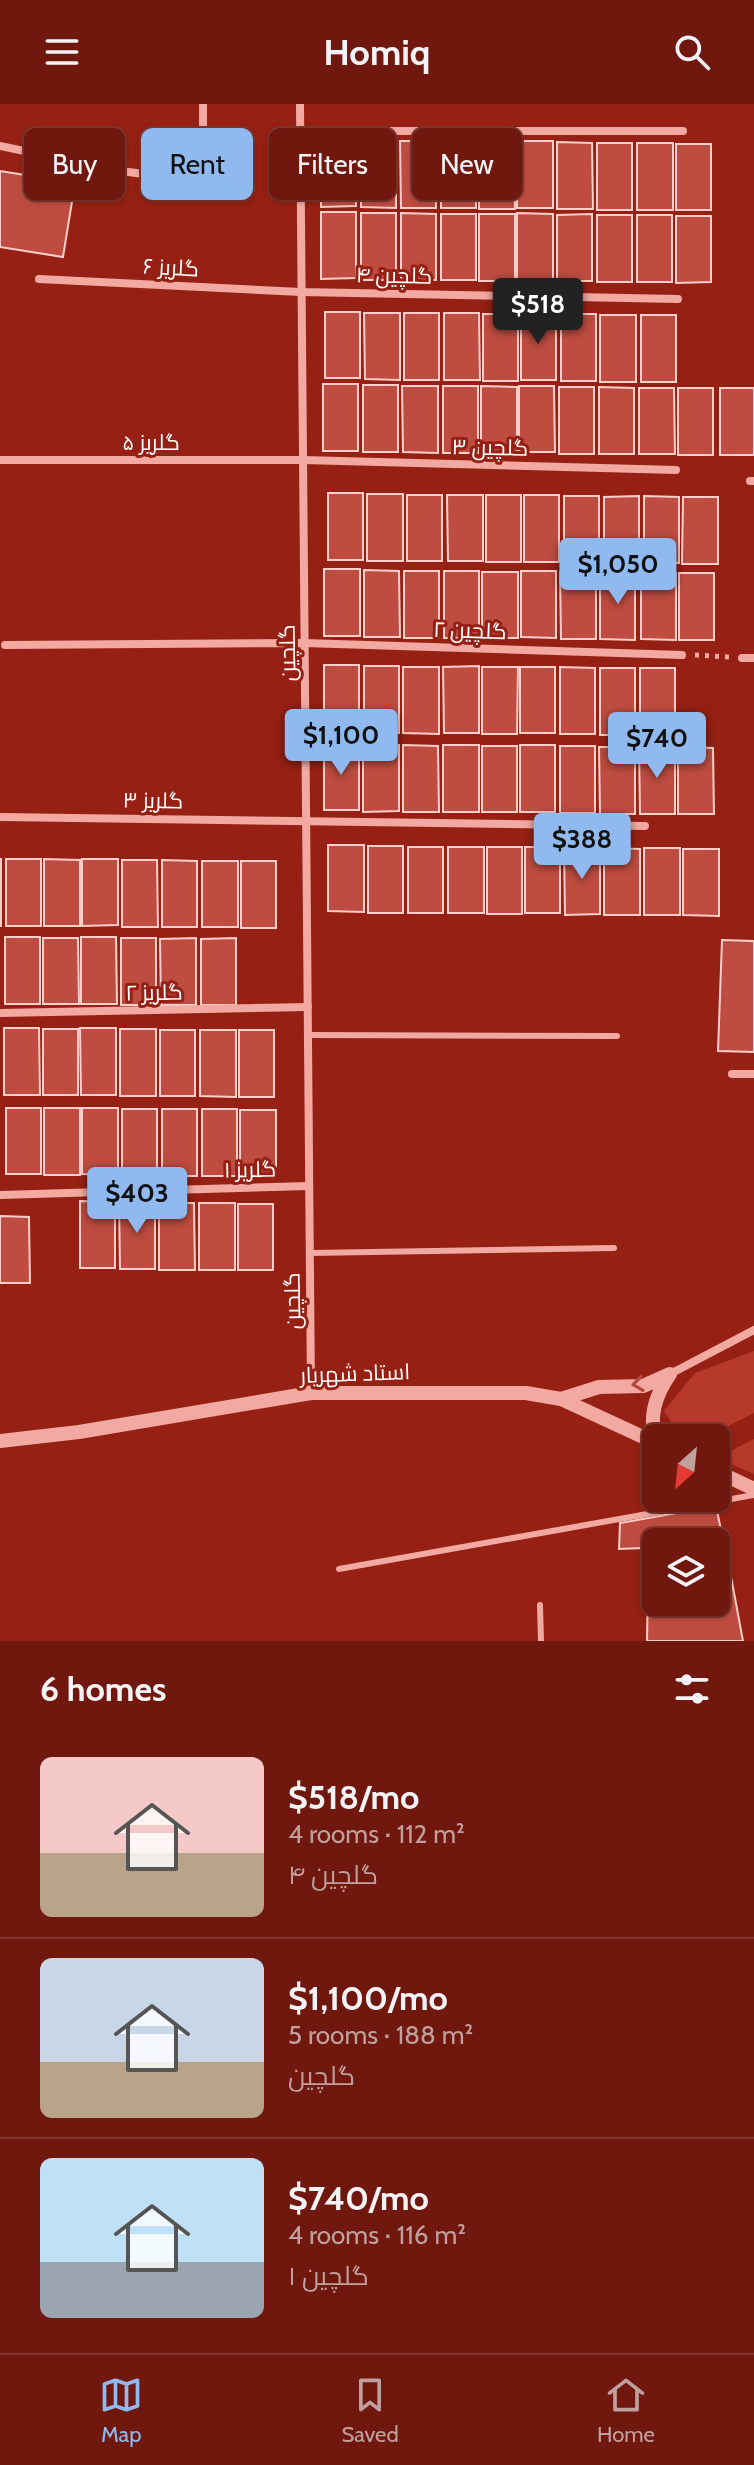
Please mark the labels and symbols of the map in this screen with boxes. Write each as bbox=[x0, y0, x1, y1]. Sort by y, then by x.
street label: گلریز ۶ bbox=[142, 253, 200, 282]
street label: گلچین ۴ bbox=[356, 261, 432, 291]
pin: $518 bbox=[491, 278, 585, 346]
street label: گلریز ۵ bbox=[122, 429, 180, 456]
street label: گلچین ۳ bbox=[451, 433, 528, 463]
pin: $1,050 bbox=[553, 538, 683, 606]
street label: گلچین ۲ bbox=[433, 616, 507, 646]
street label: گلچین bbox=[274, 624, 302, 682]
pin: $1,100 bbox=[276, 709, 406, 777]
pin: $740 bbox=[610, 712, 704, 780]
street label: گلریز ۳ bbox=[123, 786, 183, 815]
pin: $388 bbox=[535, 813, 629, 881]
street label: گلریز ۲ bbox=[125, 979, 183, 1006]
street label: گلریز ۱ bbox=[224, 1156, 276, 1183]
pin: $403 bbox=[90, 1167, 184, 1235]
street label: گلچین bbox=[279, 1272, 307, 1330]
street label: استاد شهریار bbox=[298, 1358, 411, 1389]
one-way arrow bbox=[631, 1375, 645, 1392]
north arrow bbox=[642, 1424, 730, 1512]

